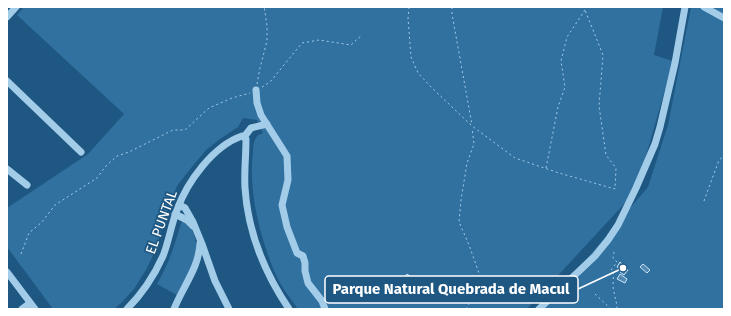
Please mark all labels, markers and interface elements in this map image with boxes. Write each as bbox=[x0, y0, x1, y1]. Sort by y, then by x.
street label: EL PUNTAL bbox=[142, 188, 181, 256]
callout: Parque Natural Quebrada de Macul bbox=[325, 276, 578, 303]
text: Parque Natural Quebrada de Macul bbox=[332, 280, 570, 298]

